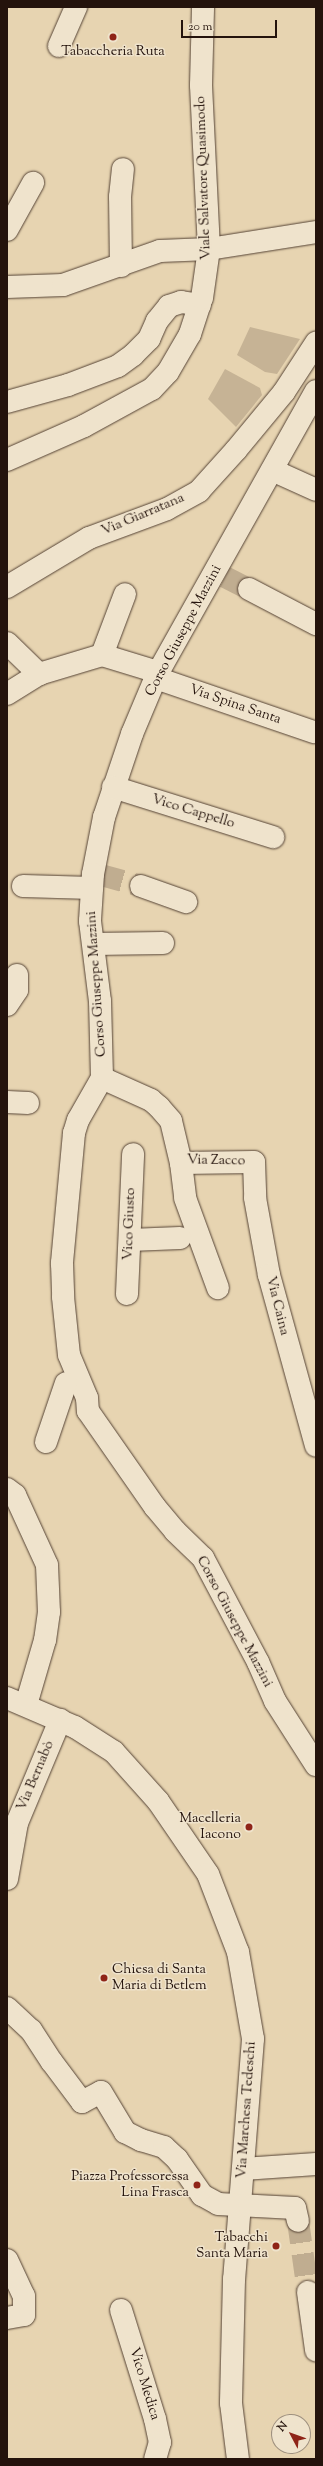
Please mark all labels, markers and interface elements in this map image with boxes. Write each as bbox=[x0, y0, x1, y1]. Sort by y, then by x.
scale bar bbox=[183, 12, 279, 38]
text: 20 m bbox=[188, 18, 212, 36]
marker: Tabaccheria Ruta bbox=[108, 32, 118, 42]
place label: Tabaccheria Ruta bbox=[61, 44, 165, 60]
street label: Viale Salvatore Quasimodo bbox=[193, 96, 215, 260]
street label: Via Giarratana bbox=[99, 490, 187, 540]
street label: Corso Giuseppe Mazzini bbox=[142, 562, 226, 700]
street label: Via Spina Santa bbox=[187, 681, 283, 729]
street label: Vico Cappello bbox=[149, 791, 237, 833]
street label: Corso Giuseppe Mazzini bbox=[84, 910, 110, 1058]
street label: Via Zacco bbox=[187, 1152, 245, 1170]
street label: Vico Giusto bbox=[120, 1187, 140, 1261]
street label: Via Caina bbox=[262, 1275, 292, 1337]
street label: Corso Giuseppe Mazzini bbox=[192, 1553, 276, 1691]
street label: Via Bernabò bbox=[14, 1738, 58, 1814]
place label: Macelleria Iacono bbox=[179, 1811, 241, 1844]
marker: Macelleria Iacono bbox=[244, 1822, 254, 1832]
place label: Chiesa di Santa Maria di Betlem bbox=[112, 1962, 207, 1994]
marker: Chiesa di Santa Maria di Betlem bbox=[99, 1973, 109, 1983]
street label: Via Marchesa Tedeschi bbox=[234, 2041, 260, 2179]
place label: Piazza Professoressa Lina Frasca bbox=[71, 2169, 189, 2202]
marker: Piazza Professoressa Lina Frasca bbox=[192, 2180, 202, 2190]
place label: Tabacchi Santa Maria bbox=[196, 2230, 268, 2262]
marker: Tabacchi Santa Maria bbox=[271, 2241, 281, 2251]
street label: Vico Medica bbox=[125, 2346, 163, 2422]
north arrow bbox=[271, 2414, 311, 2454]
text: N bbox=[274, 2418, 292, 2435]

